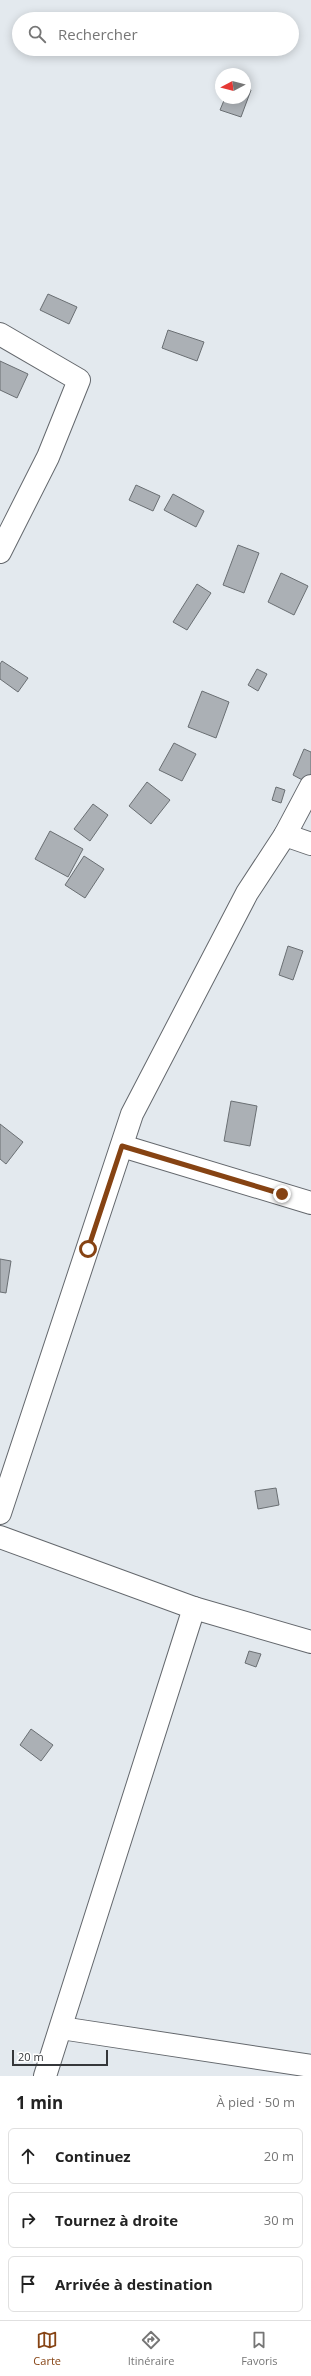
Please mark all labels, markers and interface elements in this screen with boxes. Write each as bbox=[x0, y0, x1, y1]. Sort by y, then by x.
search box bbox=[12, 12, 299, 56]
icon: search bbox=[26, 23, 48, 45]
text: Rechercher bbox=[58, 24, 138, 44]
north arrow bbox=[215, 68, 251, 104]
route end bbox=[273, 1185, 291, 1203]
route start bbox=[79, 1240, 97, 1258]
scale bar bbox=[12, 2048, 108, 2067]
text: 20 m bbox=[18, 2049, 44, 2064]
text: 1 min bbox=[16, 2091, 63, 2114]
text: À pied · 50 m bbox=[216, 2093, 295, 2111]
icon: ahead bbox=[17, 2145, 39, 2167]
text: Continuez bbox=[55, 2146, 131, 2166]
text: 20 m bbox=[264, 2147, 294, 2165]
icon: right bbox=[17, 2209, 39, 2231]
text: Tournez à droite bbox=[55, 2210, 178, 2230]
text: 30 m bbox=[264, 2211, 294, 2229]
icon: arrive bbox=[17, 2273, 39, 2295]
text: Arrivée à destination bbox=[55, 2274, 213, 2294]
tab: Carte bbox=[33, 2329, 61, 2368]
tab: Itinéraire bbox=[128, 2329, 174, 2368]
tab: Favoris bbox=[241, 2329, 278, 2368]

